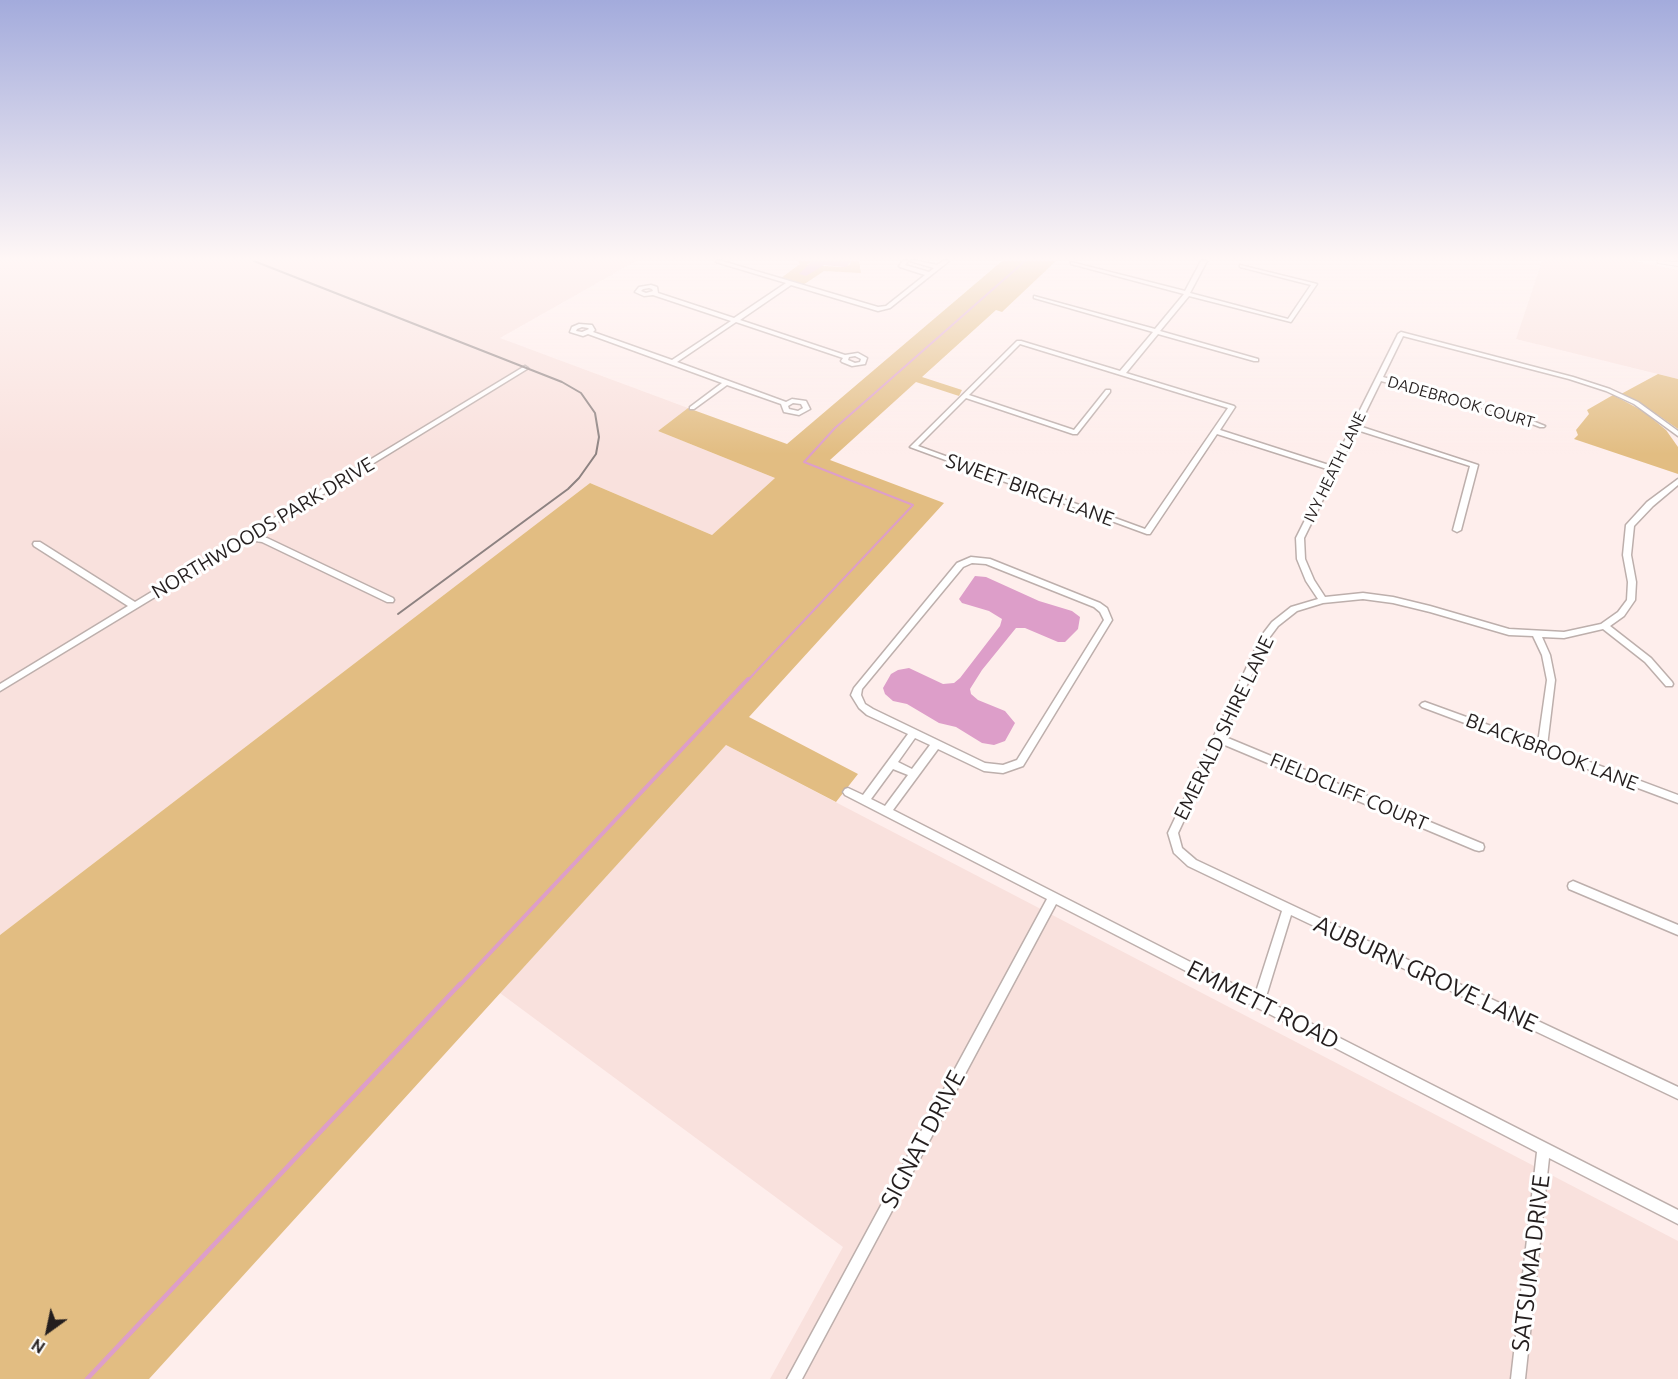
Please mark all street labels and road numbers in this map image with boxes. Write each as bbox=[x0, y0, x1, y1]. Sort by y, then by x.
street label: DADEBROOK COURT bbox=[1385, 372, 1537, 432]
street label: IVY HEATH LANE bbox=[1300, 409, 1370, 525]
street label: SWEET BIRCH LANE bbox=[943, 448, 1117, 532]
street label: NORTHWOODS PARK DRIVE bbox=[148, 452, 378, 604]
street label: EMERALD SHIRE LANE bbox=[1169, 632, 1279, 824]
street label: BLACKBROOK LANE bbox=[1462, 708, 1642, 796]
street label: FIELDCLIFF COURT bbox=[1266, 748, 1432, 836]
street label: AUBURN GROVE LANE bbox=[1309, 909, 1543, 1039]
street label: EMMETT ROAD bbox=[1182, 954, 1344, 1056]
street label: SIGNAT DRIVE bbox=[875, 1065, 971, 1213]
street label: SATSUMA DRIVE bbox=[1506, 1173, 1556, 1353]

